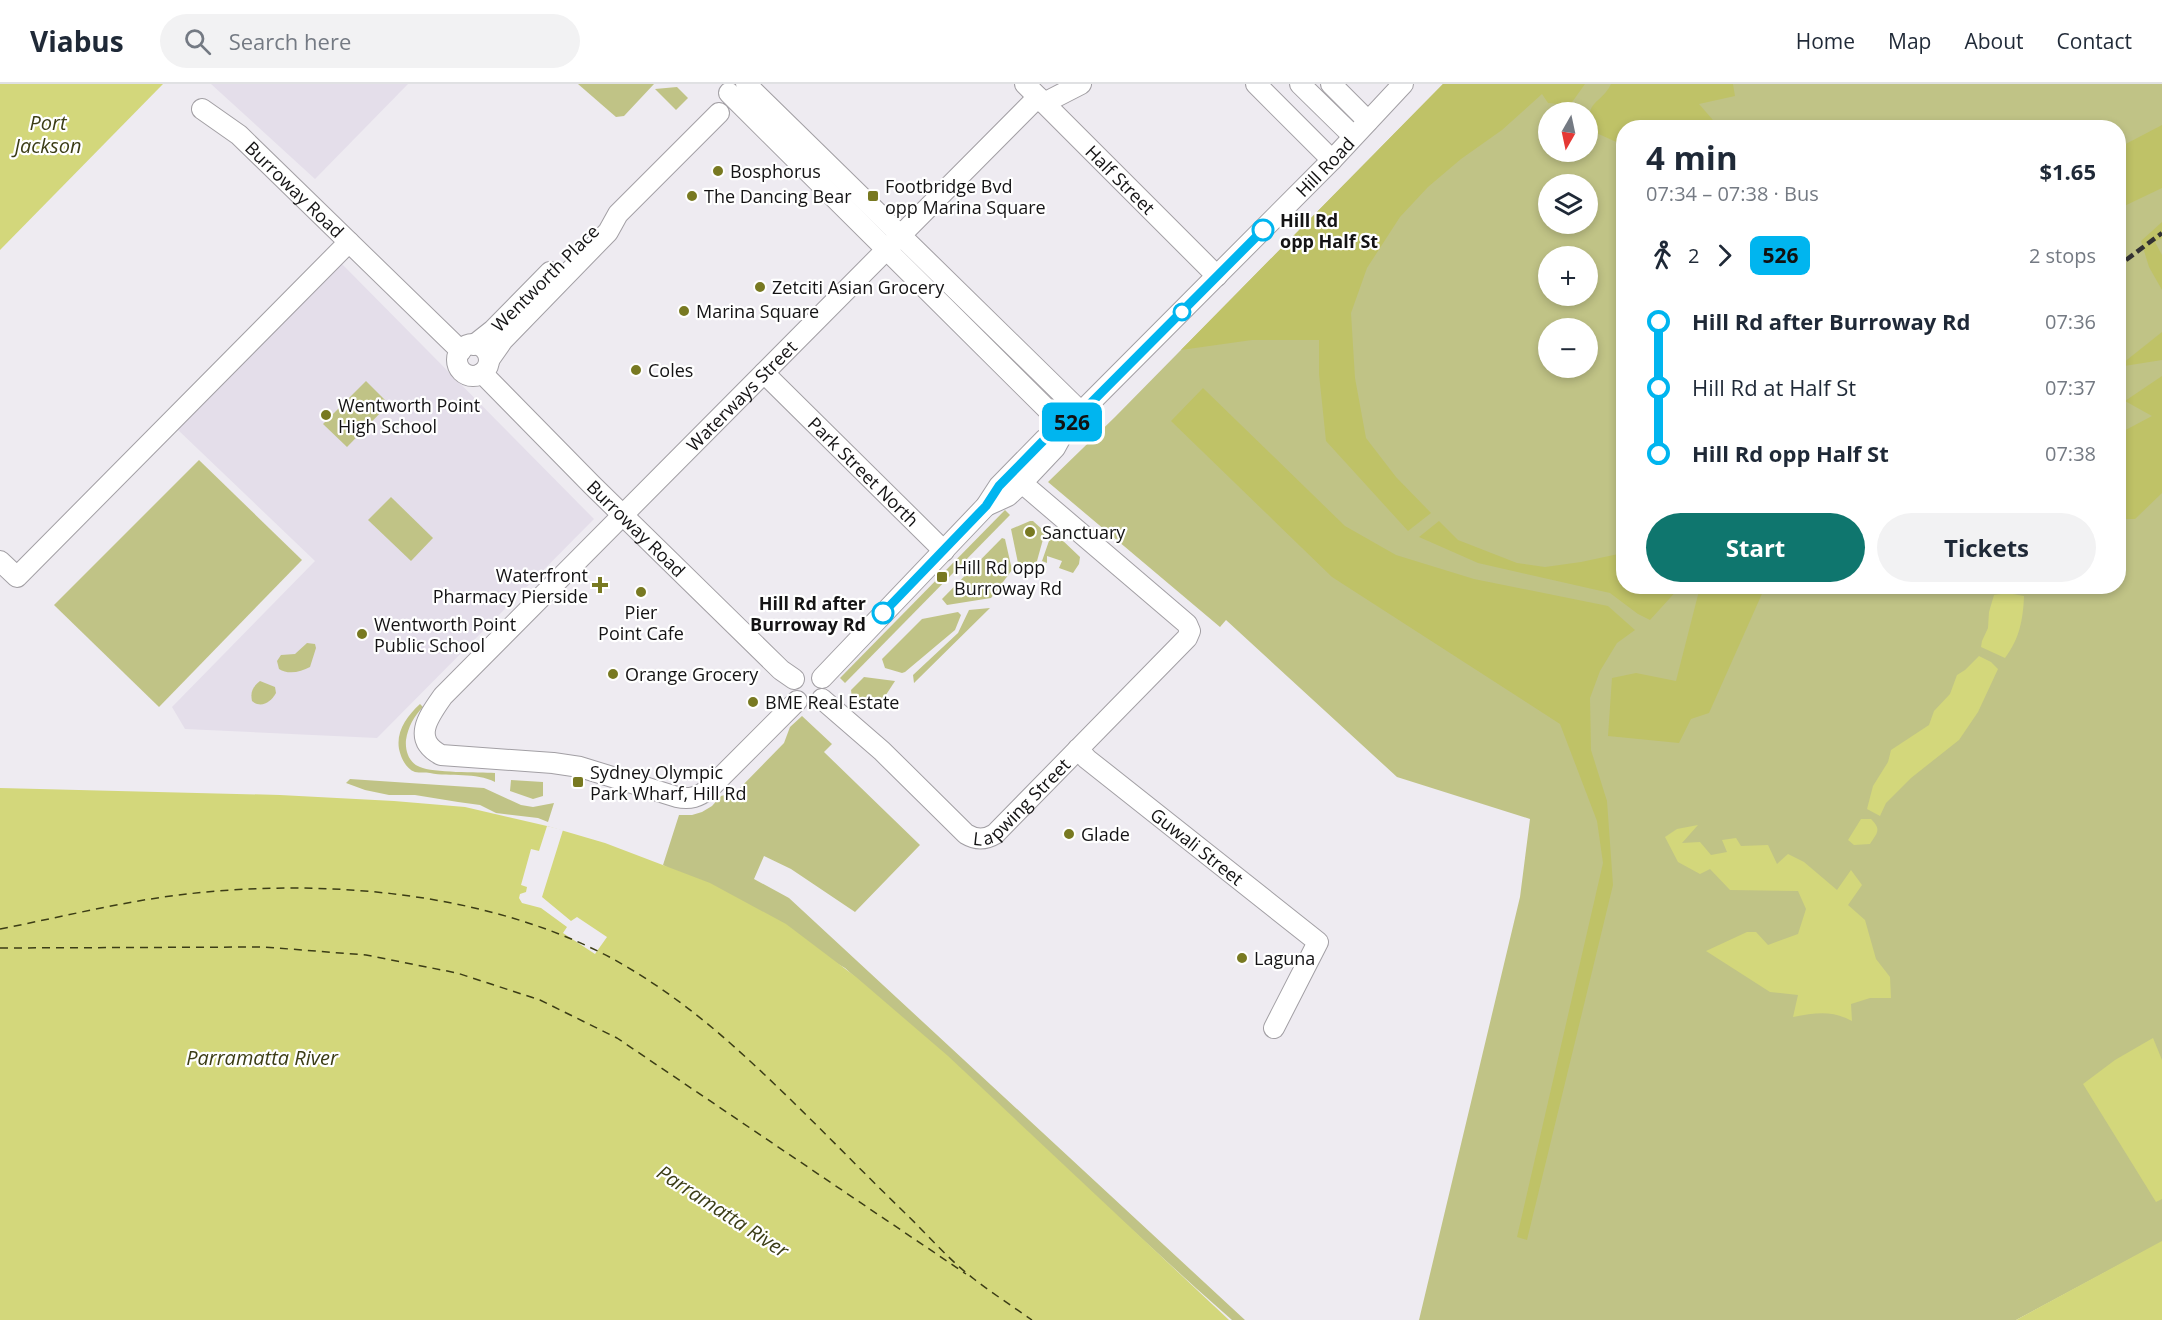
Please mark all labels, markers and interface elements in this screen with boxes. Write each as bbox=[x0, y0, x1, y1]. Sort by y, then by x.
search box bbox=[160, 14, 580, 68]
text: Viabus bbox=[30, 22, 124, 60]
icon: search bbox=[181, 25, 214, 58]
text: Search here bbox=[229, 26, 351, 56]
text: Home bbox=[1796, 27, 1855, 55]
text: Map bbox=[1888, 27, 1931, 55]
text: About bbox=[1964, 27, 2024, 55]
text: Contact bbox=[2057, 27, 2132, 55]
north arrow bbox=[1538, 102, 1598, 162]
map controls bbox=[1538, 102, 1598, 378]
water label: Port Jackson bbox=[11, 109, 81, 159]
street label: Hill Road bbox=[1290, 132, 1360, 202]
text: 4 min bbox=[1646, 135, 1738, 180]
street label: Burroway Road bbox=[240, 136, 349, 243]
street label: Half Street bbox=[1081, 140, 1160, 219]
text: $1.65 bbox=[2039, 156, 2096, 186]
place label: Bosphorus bbox=[730, 159, 821, 183]
marker: Bosphorus bbox=[711, 164, 725, 178]
place label: Footbridge Bvd opp Marina Square bbox=[885, 174, 1046, 219]
button: layers bbox=[1538, 174, 1598, 234]
text: 07:34 – 07:38 · Bus bbox=[1646, 180, 1819, 207]
place label: The Dancing Bear bbox=[704, 184, 852, 208]
marker: The Dancing Bear bbox=[685, 189, 699, 203]
marker: Footbridge Bvd opp Marina Square bbox=[866, 189, 880, 203]
place label: Hill Rd opp Half St bbox=[1280, 208, 1378, 253]
street label: Wentworth Place bbox=[486, 219, 604, 337]
marker: Hill Rd opp Half St bbox=[1252, 219, 1274, 241]
icon: walk bbox=[1646, 239, 1679, 272]
icon: forward bbox=[1708, 239, 1741, 272]
text: 526 bbox=[1762, 241, 1798, 269]
text: 2 bbox=[1688, 242, 1699, 269]
text: 2 stops bbox=[2029, 242, 2096, 269]
button: + bbox=[1538, 246, 1598, 306]
place label: Zetciti Asian Grocery bbox=[772, 275, 945, 299]
marker: Zetciti Asian Grocery bbox=[753, 280, 767, 294]
place label: Marina Square bbox=[696, 299, 819, 323]
unlabelled marker bbox=[1173, 303, 1191, 321]
marker: Marina Square bbox=[677, 304, 691, 318]
text: Hill Rd after Burroway Rd bbox=[1692, 306, 1971, 336]
text: 07:36 bbox=[2045, 308, 2096, 335]
button: − bbox=[1538, 318, 1598, 378]
street label: Waterways Street bbox=[681, 335, 802, 456]
place label: Coles bbox=[648, 358, 693, 382]
marker: Coles bbox=[629, 363, 643, 377]
text: Hill Rd at Half St bbox=[1692, 372, 1856, 402]
text: 07:37 bbox=[2045, 374, 2096, 401]
place label: Wentworth Point High School bbox=[338, 393, 480, 438]
line badge: 526 bbox=[1038, 402, 1106, 442]
marker: Wentworth Point High School bbox=[319, 408, 333, 422]
text: 526 bbox=[1054, 408, 1090, 436]
street label: Park Street North bbox=[803, 411, 924, 532]
text: Hill Rd opp Half St bbox=[1692, 438, 1889, 468]
text: 07:38 bbox=[2045, 440, 2096, 467]
street label: Burroway Road bbox=[582, 475, 691, 582]
button: Start bbox=[1646, 513, 1865, 582]
button: Tickets bbox=[1877, 513, 2096, 582]
place label: Sanctuary bbox=[1042, 520, 1126, 544]
marker: Sanctuary bbox=[1023, 525, 1037, 539]
place label: Hill Rd opp Burroway Rd bbox=[954, 555, 1062, 600]
place label: Waterfront Pharmacy Pierside bbox=[433, 563, 588, 608]
marker: Hill Rd opp Burroway Rd bbox=[935, 570, 949, 584]
marker: Waterfront Pharmacy Pierside bbox=[593, 578, 607, 592]
marker: Pier Point Cafe bbox=[634, 585, 648, 599]
place label: Hill Rd after Burroway Rd bbox=[750, 591, 866, 636]
place label: Pier Point Cafe bbox=[598, 600, 684, 645]
marker: Hill Rd after Burroway Rd bbox=[872, 602, 894, 624]
place label: Wentworth Point Public School bbox=[374, 612, 516, 657]
marker: Wentworth Point Public School bbox=[355, 627, 369, 641]
place label: Orange Grocery bbox=[625, 662, 759, 686]
marker: Orange Grocery bbox=[606, 667, 620, 681]
place label: BME Real Estate bbox=[765, 690, 899, 714]
marker: BME Real Estate bbox=[746, 695, 760, 709]
street label: Lapwing Street bbox=[972, 753, 1075, 851]
place label: Sydney Olympic Park Wharf, Hill Rd bbox=[590, 760, 746, 805]
marker: Sydney Olympic Park Wharf, Hill Rd bbox=[571, 775, 585, 789]
street label: Guwali Street bbox=[1146, 802, 1249, 891]
place label: Glade bbox=[1081, 822, 1130, 846]
marker: Glade bbox=[1062, 827, 1076, 841]
place label: Laguna bbox=[1254, 946, 1315, 970]
marker: Laguna bbox=[1235, 951, 1249, 965]
water label: Parramatta River bbox=[186, 1044, 339, 1071]
water label: Parramatta River bbox=[652, 1158, 795, 1264]

